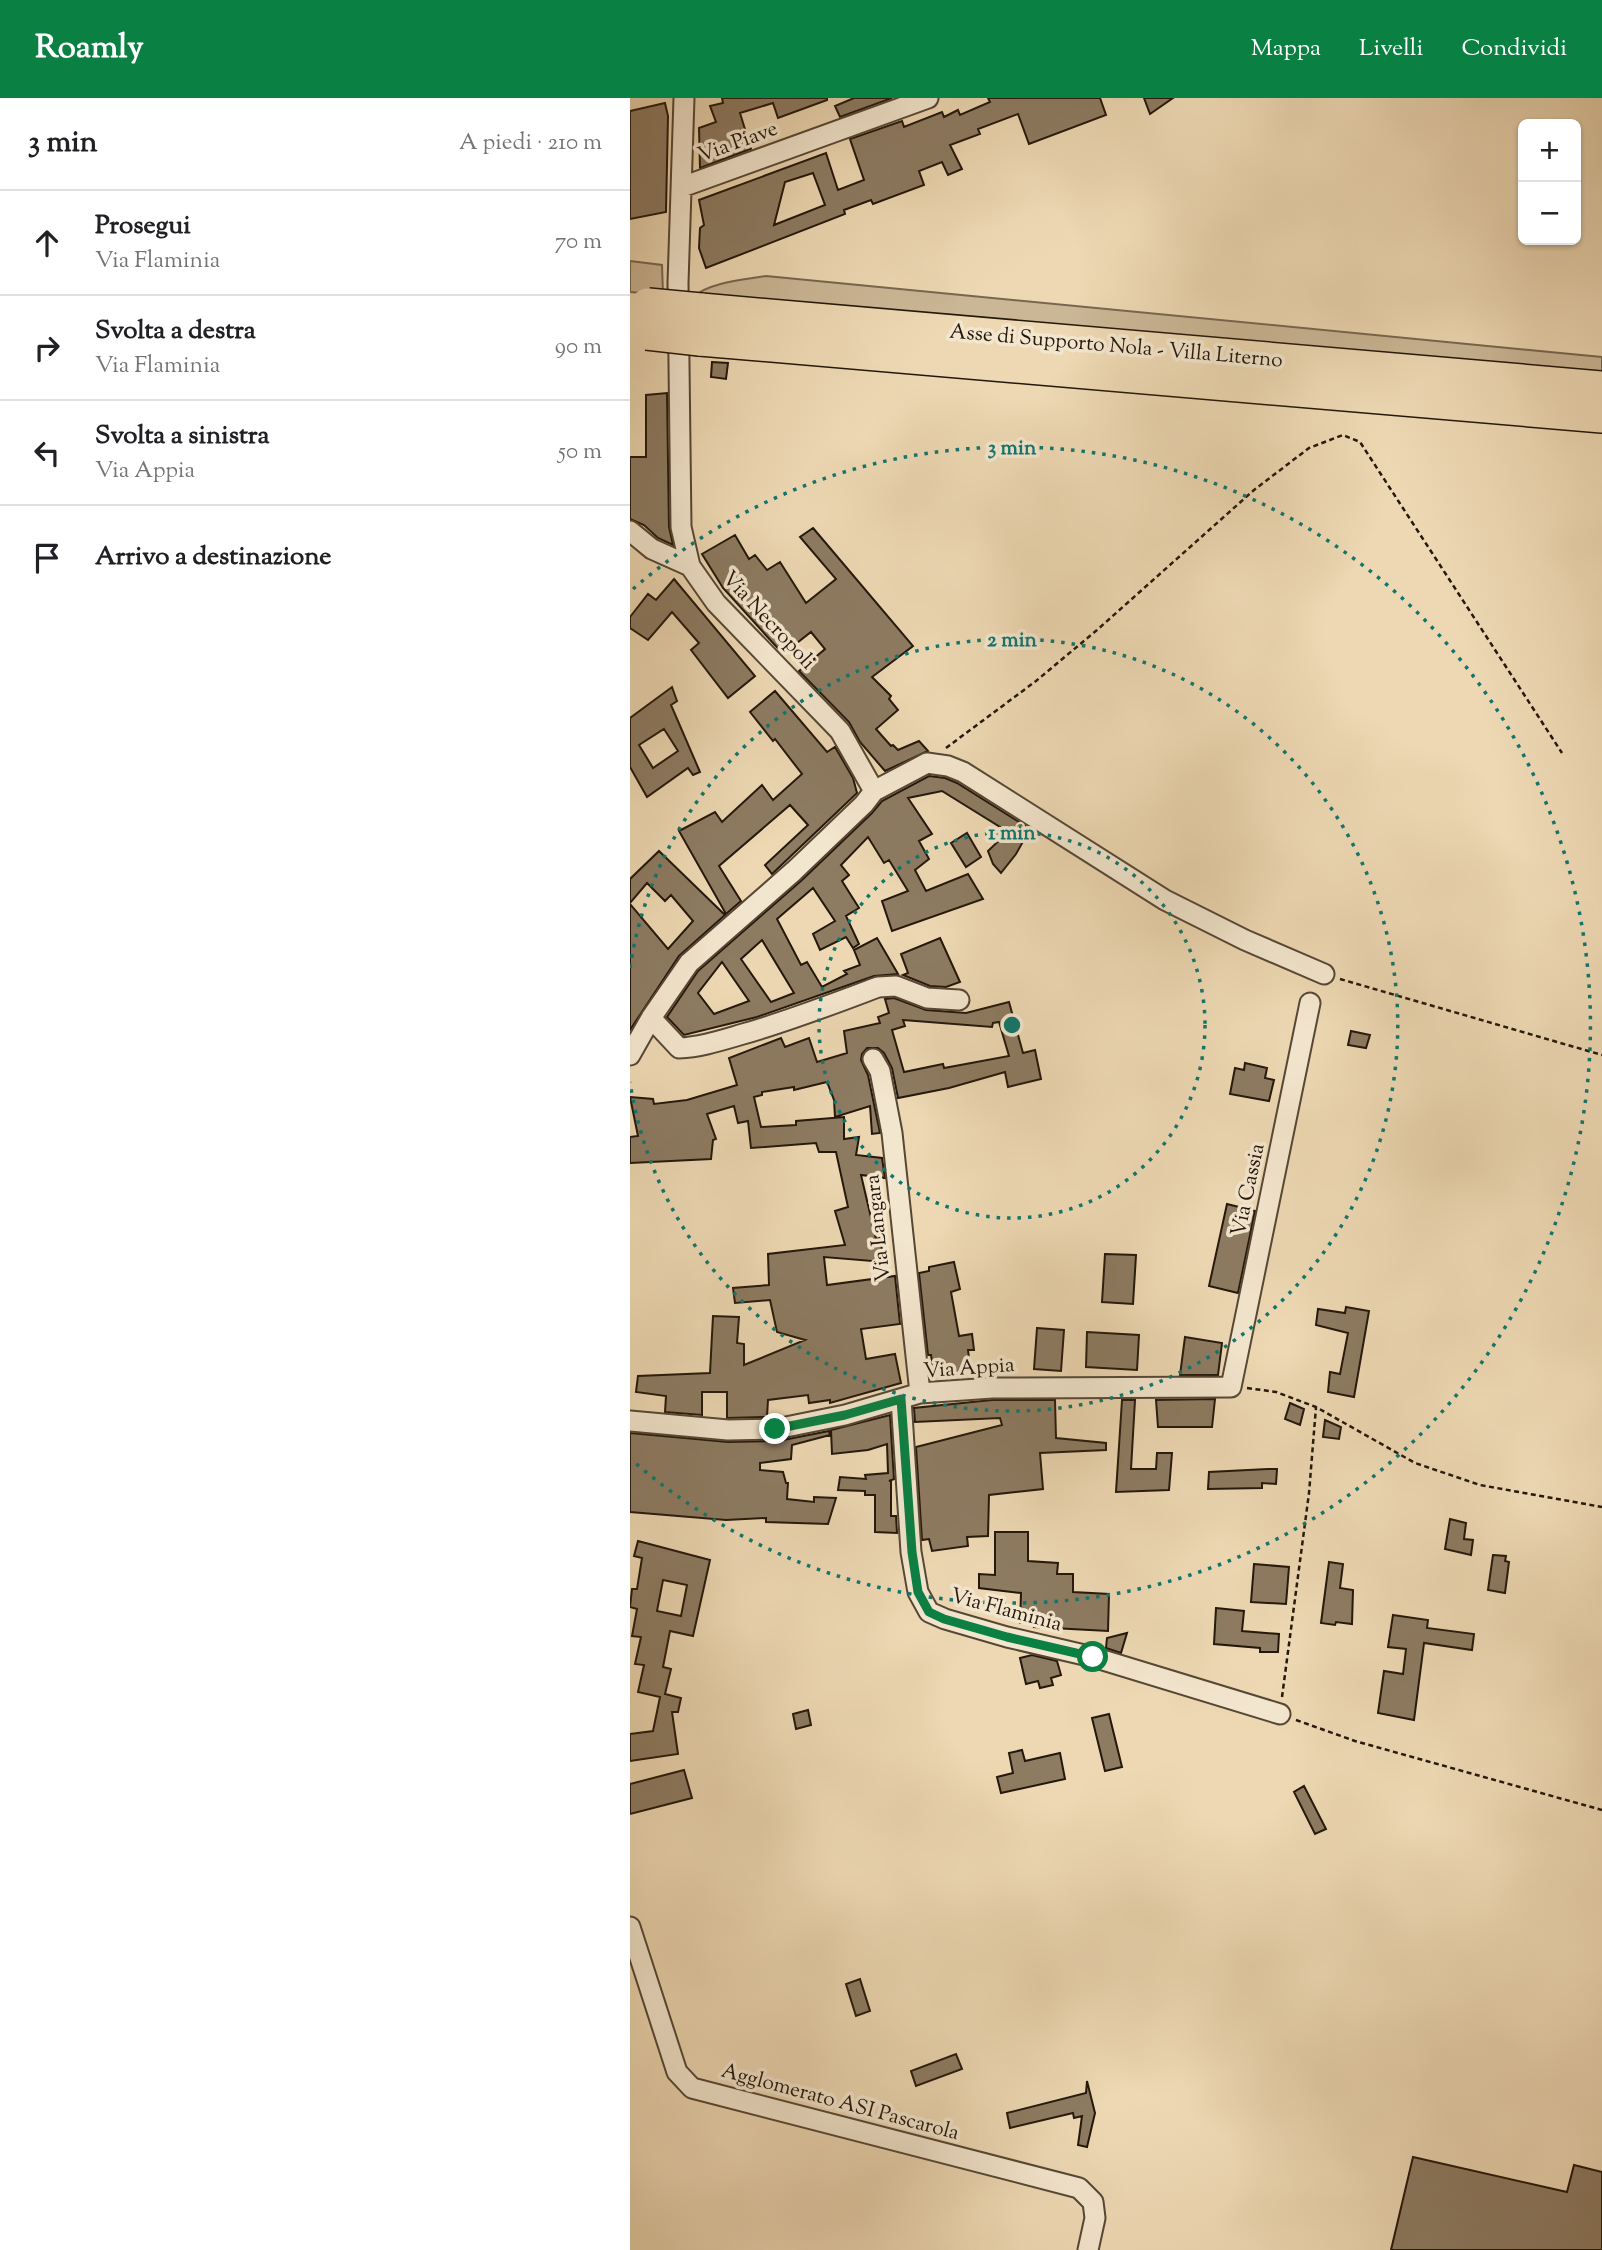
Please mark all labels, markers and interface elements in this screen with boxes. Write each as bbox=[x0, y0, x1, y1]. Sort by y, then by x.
text: Roamly bbox=[35, 25, 144, 73]
text: Mappa bbox=[1251, 32, 1321, 66]
text: Livelli bbox=[1359, 32, 1423, 66]
text: Condividi bbox=[1461, 32, 1567, 66]
street label: Via Piave bbox=[694, 115, 782, 171]
map controls bbox=[1518, 119, 1581, 245]
button: + bbox=[1518, 119, 1581, 182]
text: 3 min bbox=[28, 122, 98, 165]
text: A piedi · 210 m bbox=[459, 127, 602, 160]
button: − bbox=[1518, 182, 1581, 245]
text: Prosegui bbox=[95, 208, 191, 245]
icon: ahead bbox=[28, 224, 66, 262]
text: 70 m bbox=[555, 226, 602, 259]
text: Via Flaminia bbox=[95, 245, 220, 278]
text: Svolta a destra bbox=[95, 313, 256, 350]
street label: Asse di Supporto Nola - Villa Literno bbox=[948, 317, 1284, 377]
icon: right bbox=[28, 329, 66, 367]
text: 90 m bbox=[555, 331, 602, 364]
text: Via Flaminia bbox=[95, 350, 220, 383]
text: Svolta a sinistra bbox=[95, 418, 270, 455]
icon: left bbox=[28, 434, 66, 472]
text: 3 min bbox=[988, 434, 1037, 464]
text: 50 m bbox=[558, 436, 602, 469]
text: Via Appia bbox=[95, 455, 195, 488]
icon: arrive bbox=[28, 539, 66, 577]
text: Arrivo a destinazione bbox=[95, 539, 331, 576]
street label: Via Necropoli bbox=[714, 565, 822, 677]
text: 2 min bbox=[987, 626, 1038, 656]
text: 1 min bbox=[988, 819, 1036, 849]
centre of rings bbox=[1000, 1013, 1024, 1037]
street label: Via Cassia bbox=[1225, 1140, 1274, 1239]
street label: Via Langara bbox=[858, 1173, 900, 1283]
street label: Via Appia bbox=[922, 1351, 1016, 1387]
route end bbox=[759, 1413, 790, 1444]
street label: Via Flaminia bbox=[947, 1582, 1065, 1640]
route start bbox=[1077, 1641, 1108, 1672]
street label: Agglomerato ASI Pascarola bbox=[718, 2057, 963, 2149]

